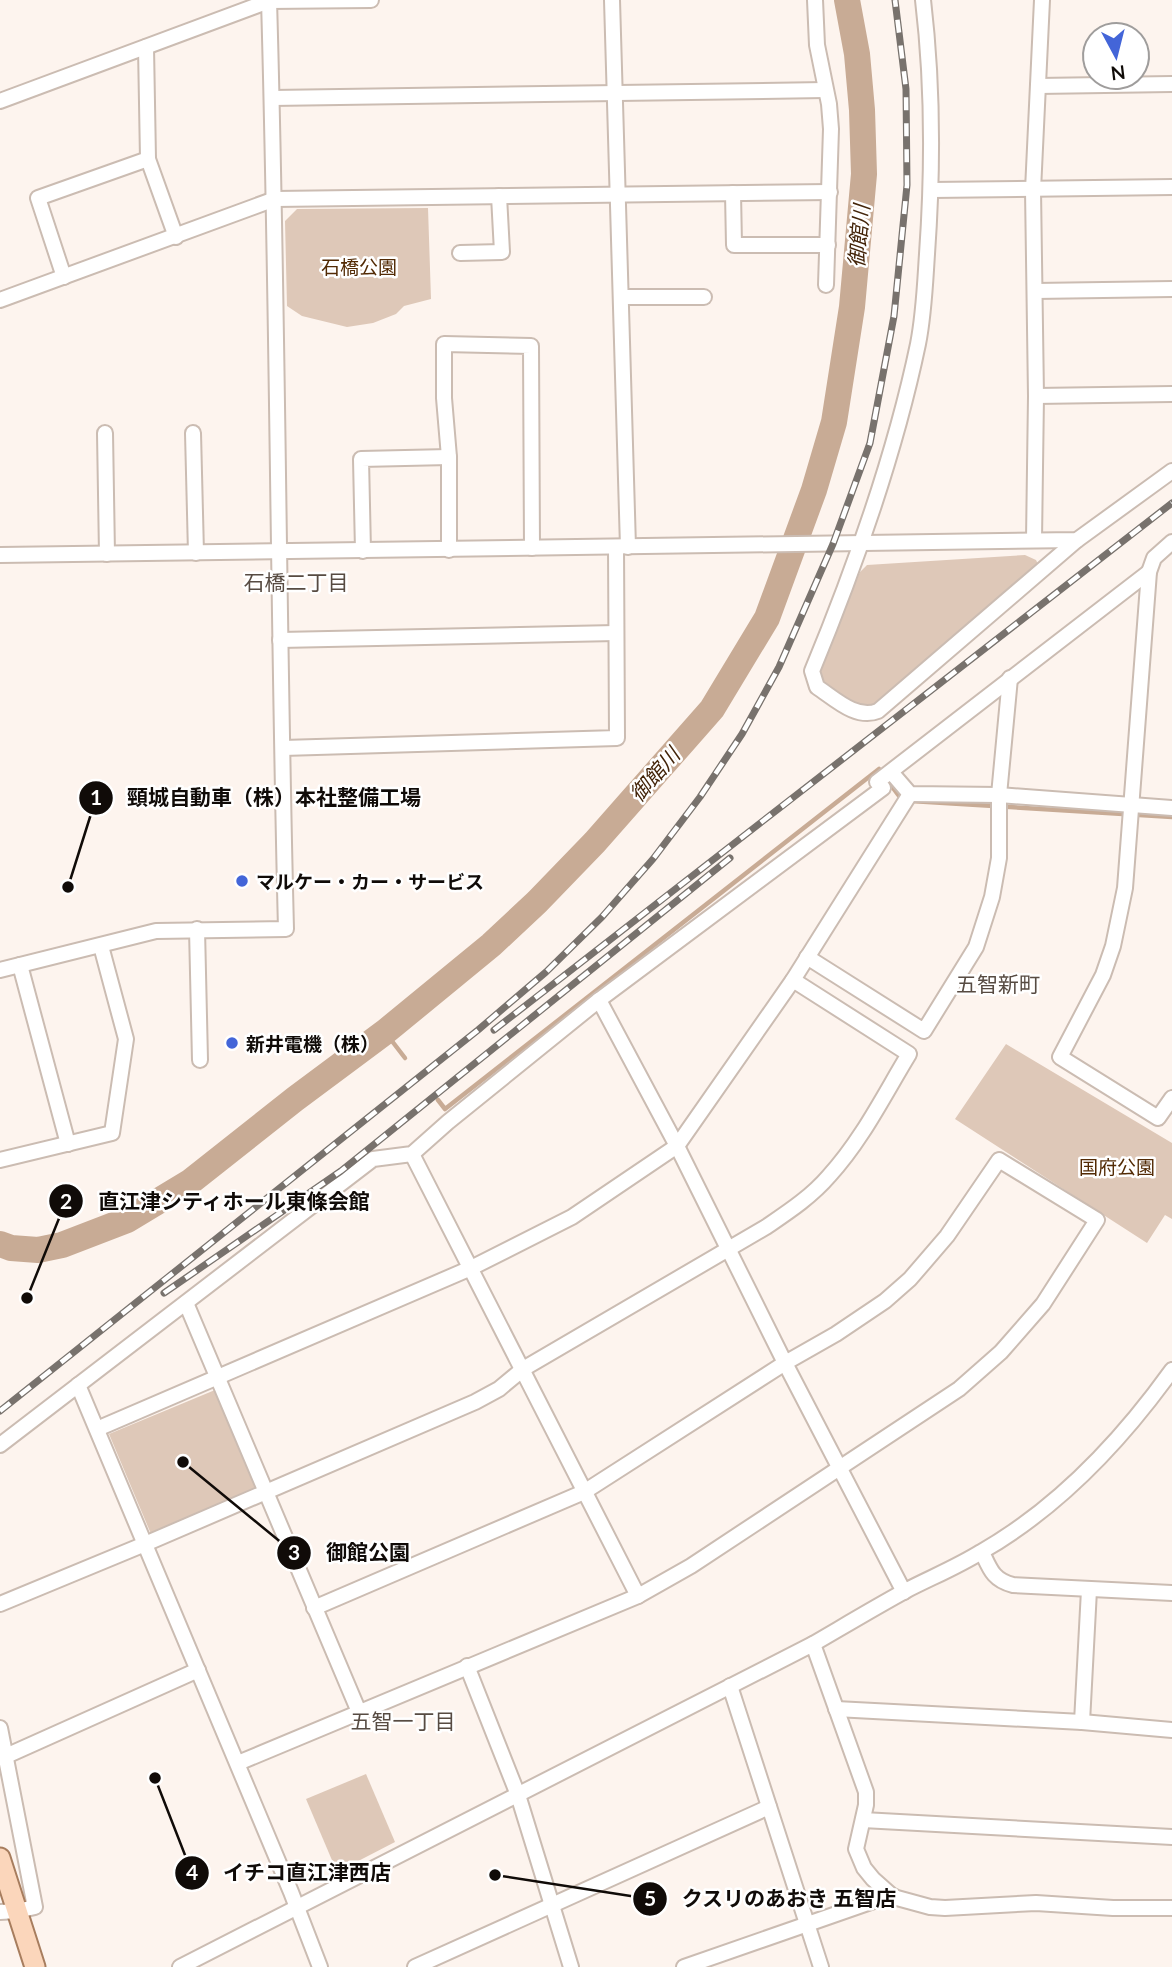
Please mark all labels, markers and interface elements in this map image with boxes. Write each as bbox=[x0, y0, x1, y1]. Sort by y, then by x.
north arrow bbox=[1081, 21, 1151, 91]
text: N bbox=[1109, 61, 1127, 86]
water label: 御館川 bbox=[843, 202, 873, 268]
park label: 石橋公園 bbox=[321, 255, 397, 278]
district label: 石橋二丁目 bbox=[244, 569, 349, 594]
water label: 御館川 bbox=[624, 741, 685, 806]
callout: 頸城自動車（株）本社整備工場 bbox=[78, 777, 435, 819]
text: 1 bbox=[90, 784, 102, 809]
text: 頸城自動車（株）本社整備工場 bbox=[127, 784, 421, 809]
place label: マルケー・カー・サービス bbox=[256, 870, 484, 893]
marker: マルケー・カー・サービス bbox=[234, 873, 250, 889]
district label: 五智新町 bbox=[956, 971, 1040, 996]
place label: 新井電機（株） bbox=[246, 1032, 379, 1055]
marker: 新井電機（株） bbox=[224, 1035, 240, 1051]
park label: 国府公園 bbox=[1079, 1155, 1155, 1178]
callout: 直江津シティホール東條会館 bbox=[48, 1180, 384, 1222]
text: 2 bbox=[60, 1188, 72, 1213]
text: 直江津シティホール東條会館 bbox=[98, 1188, 370, 1213]
callout: 御館公園 bbox=[277, 1532, 424, 1574]
text: 3 bbox=[288, 1539, 300, 1564]
text: 御館公園 bbox=[326, 1539, 410, 1564]
district label: 五智一丁目 bbox=[351, 1708, 456, 1733]
callout: イチコ直江津西店 bbox=[174, 1852, 405, 1894]
text: 4 bbox=[186, 1859, 198, 1884]
text: イチコ直江津西店 bbox=[223, 1859, 391, 1884]
callout: クスリのあおき 五智店 bbox=[633, 1878, 911, 1920]
text: 5 bbox=[644, 1885, 656, 1910]
text: クスリのあおき 五智店 bbox=[682, 1885, 896, 1910]

